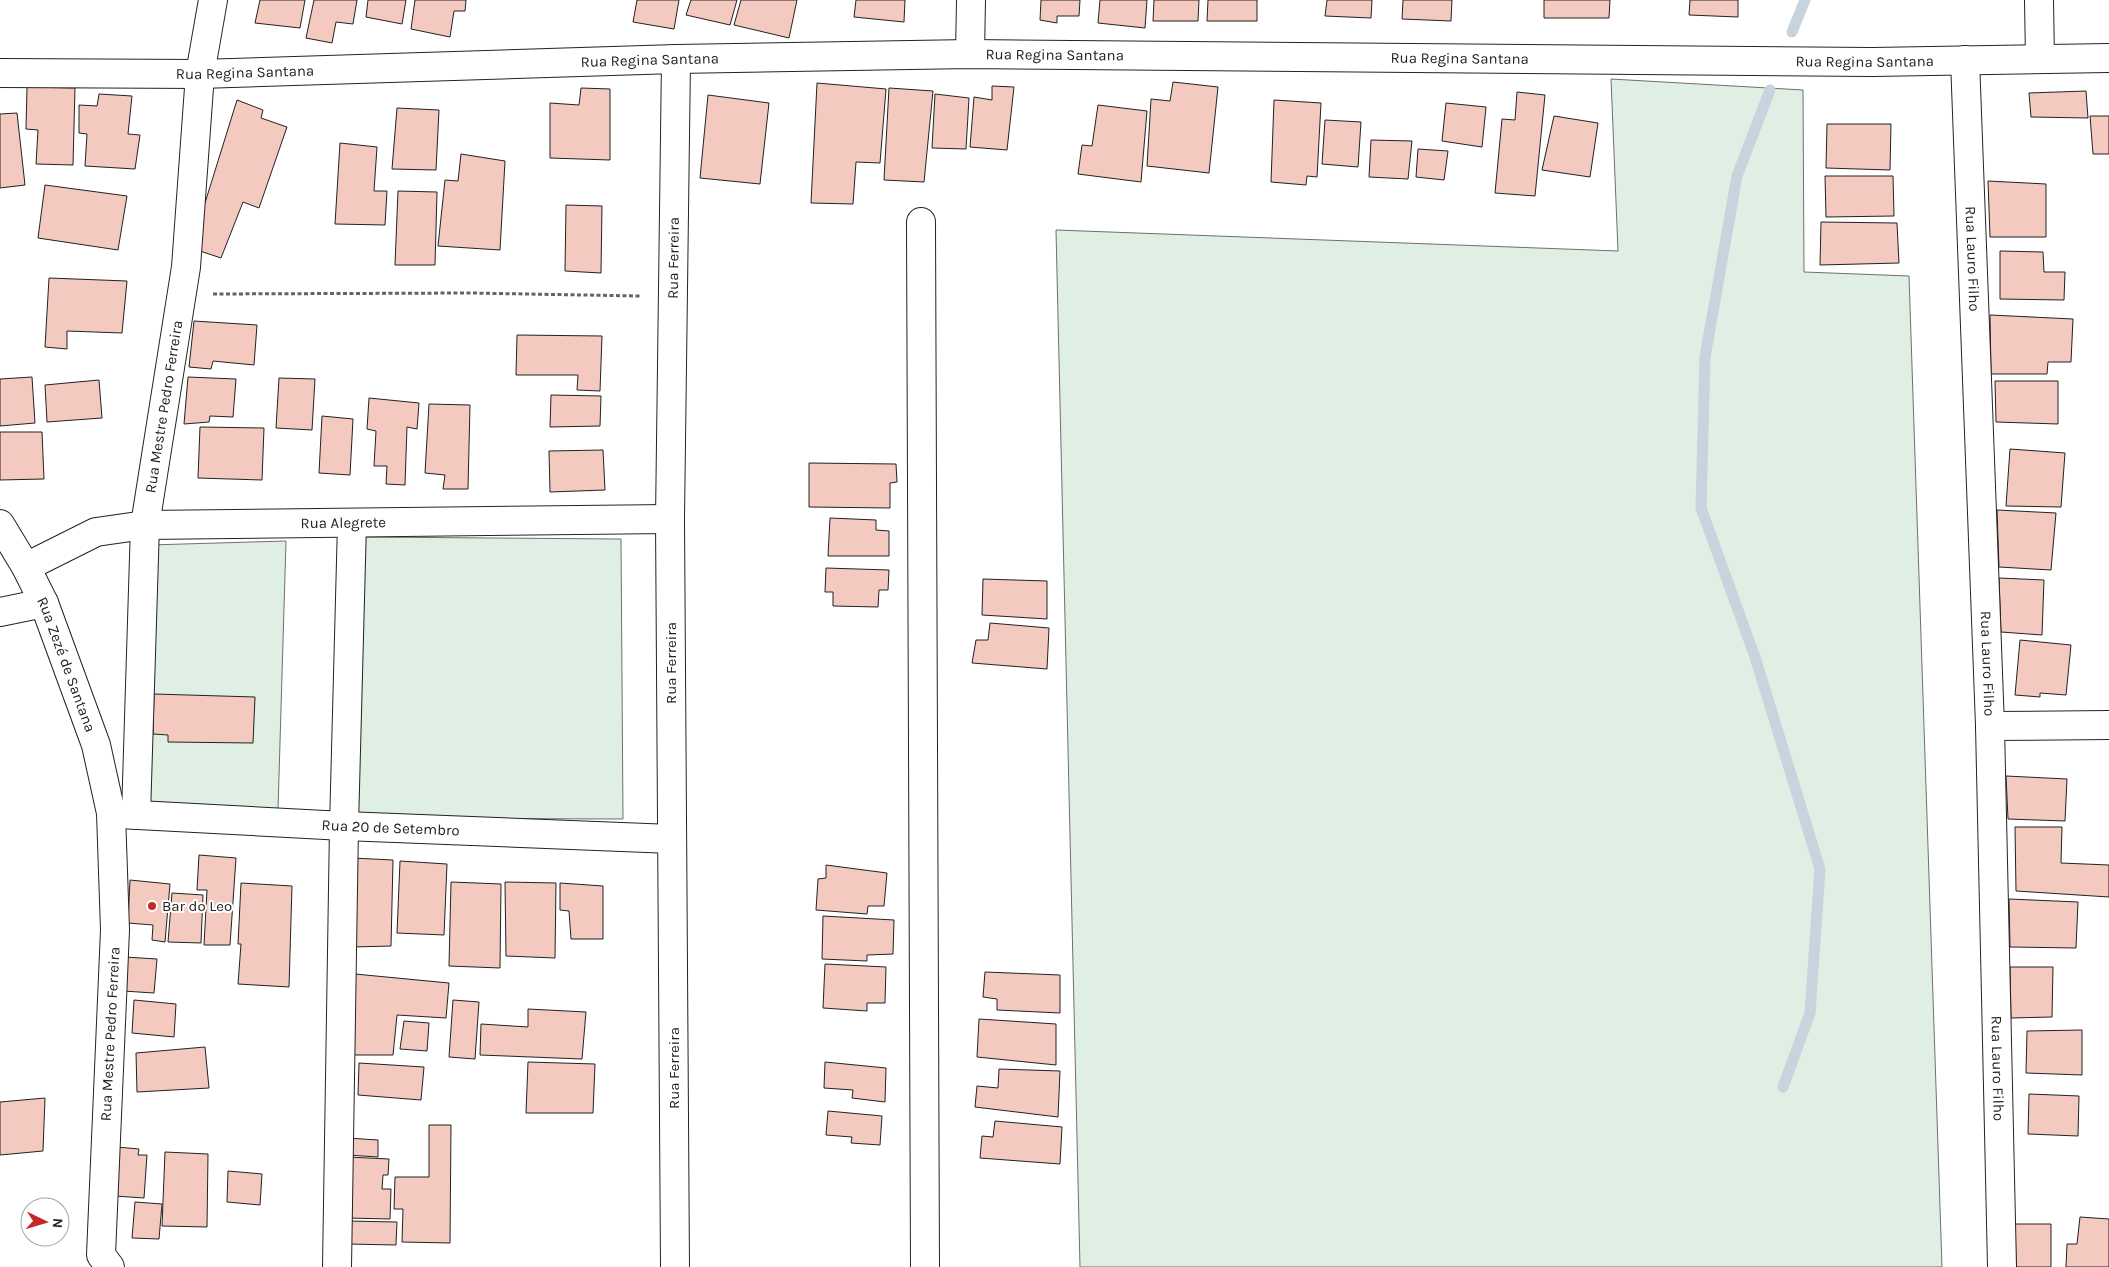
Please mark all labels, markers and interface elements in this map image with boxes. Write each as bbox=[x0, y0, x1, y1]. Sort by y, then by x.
street label: Rua Regina Santana bbox=[985, 45, 1124, 64]
street label: Rua Regina Santana bbox=[580, 49, 719, 71]
street label: Rua Regina Santana bbox=[1390, 49, 1529, 68]
street label: Rua Regina Santana bbox=[1795, 52, 1934, 71]
street label: Rua Regina Santana bbox=[176, 61, 314, 83]
street label: Rua Lauro Filho bbox=[1961, 206, 1983, 312]
street label: Rua Ferreira bbox=[664, 217, 683, 299]
street label: Rua Mestre Pedro Ferreira bbox=[141, 319, 186, 494]
street label: Rua Alegrete bbox=[300, 513, 386, 532]
street label: Rua Zezé de Santana bbox=[33, 594, 100, 735]
street label: Rua Lauro Filho bbox=[1977, 611, 1999, 717]
street label: Rua Ferreira bbox=[662, 622, 680, 704]
street label: Rua 20 de Setembro bbox=[321, 816, 460, 840]
place label: Bar do Leo bbox=[162, 897, 232, 915]
marker: Bar do Leo bbox=[146, 900, 158, 912]
street label: Rua Mestre Pedro Ferreira bbox=[96, 946, 124, 1122]
street label: Rua Lauro Filho bbox=[1987, 1016, 2008, 1121]
street label: Rua Ferreira bbox=[665, 1027, 683, 1109]
north arrow bbox=[20, 1197, 70, 1247]
text: N bbox=[49, 1217, 66, 1229]

